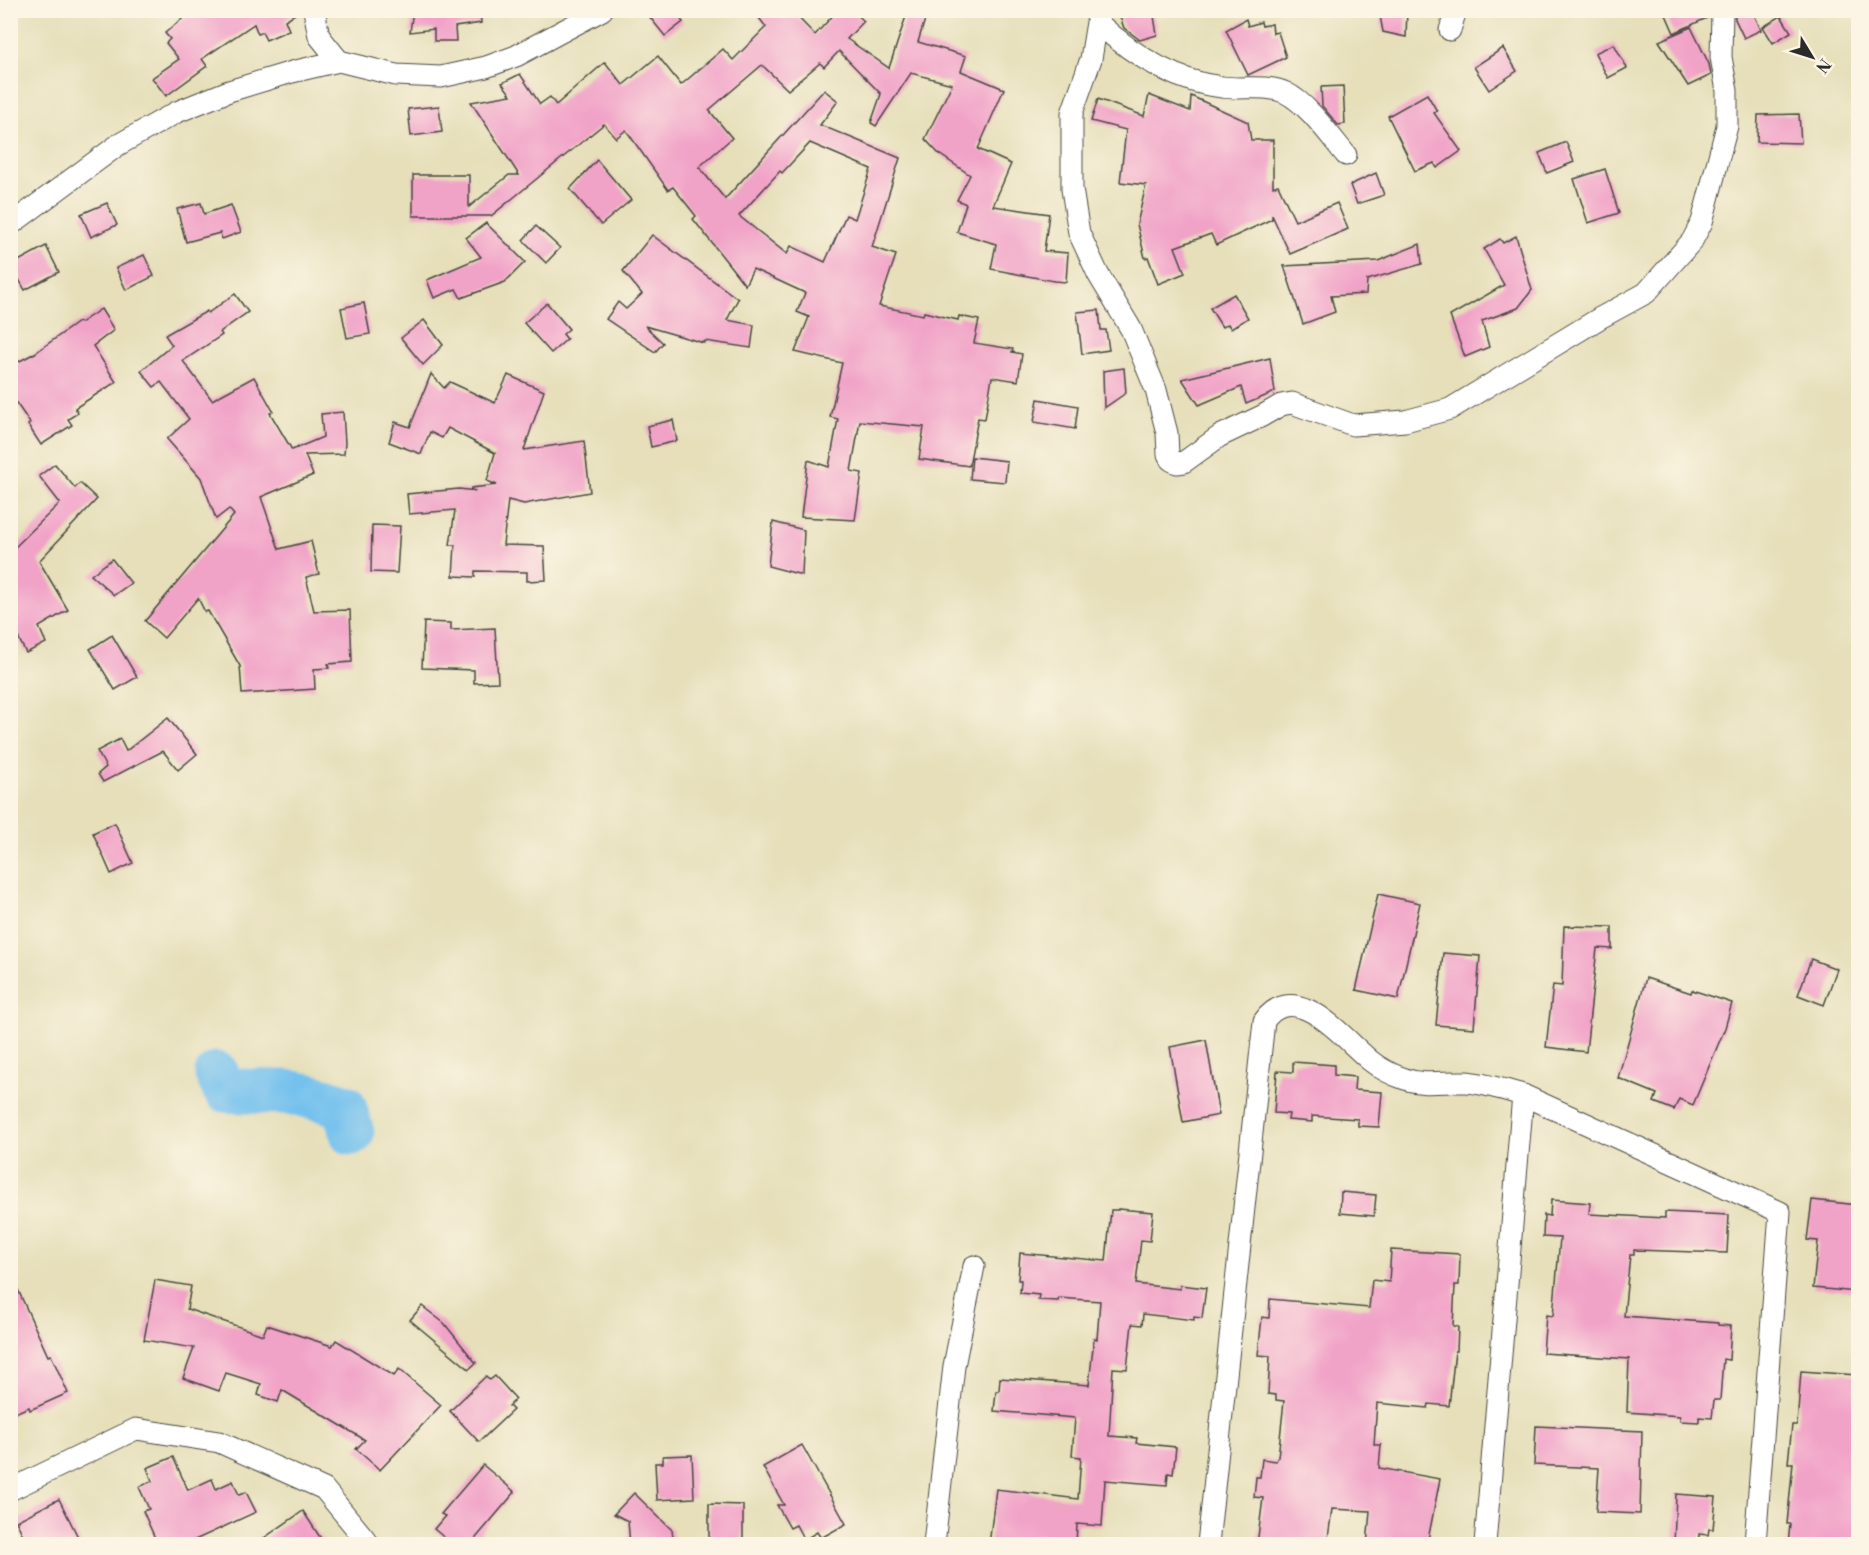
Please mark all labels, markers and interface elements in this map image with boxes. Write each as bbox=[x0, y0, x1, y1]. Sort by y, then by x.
north arrow bbox=[1782, 27, 1842, 87]
text: N bbox=[1811, 54, 1835, 77]

